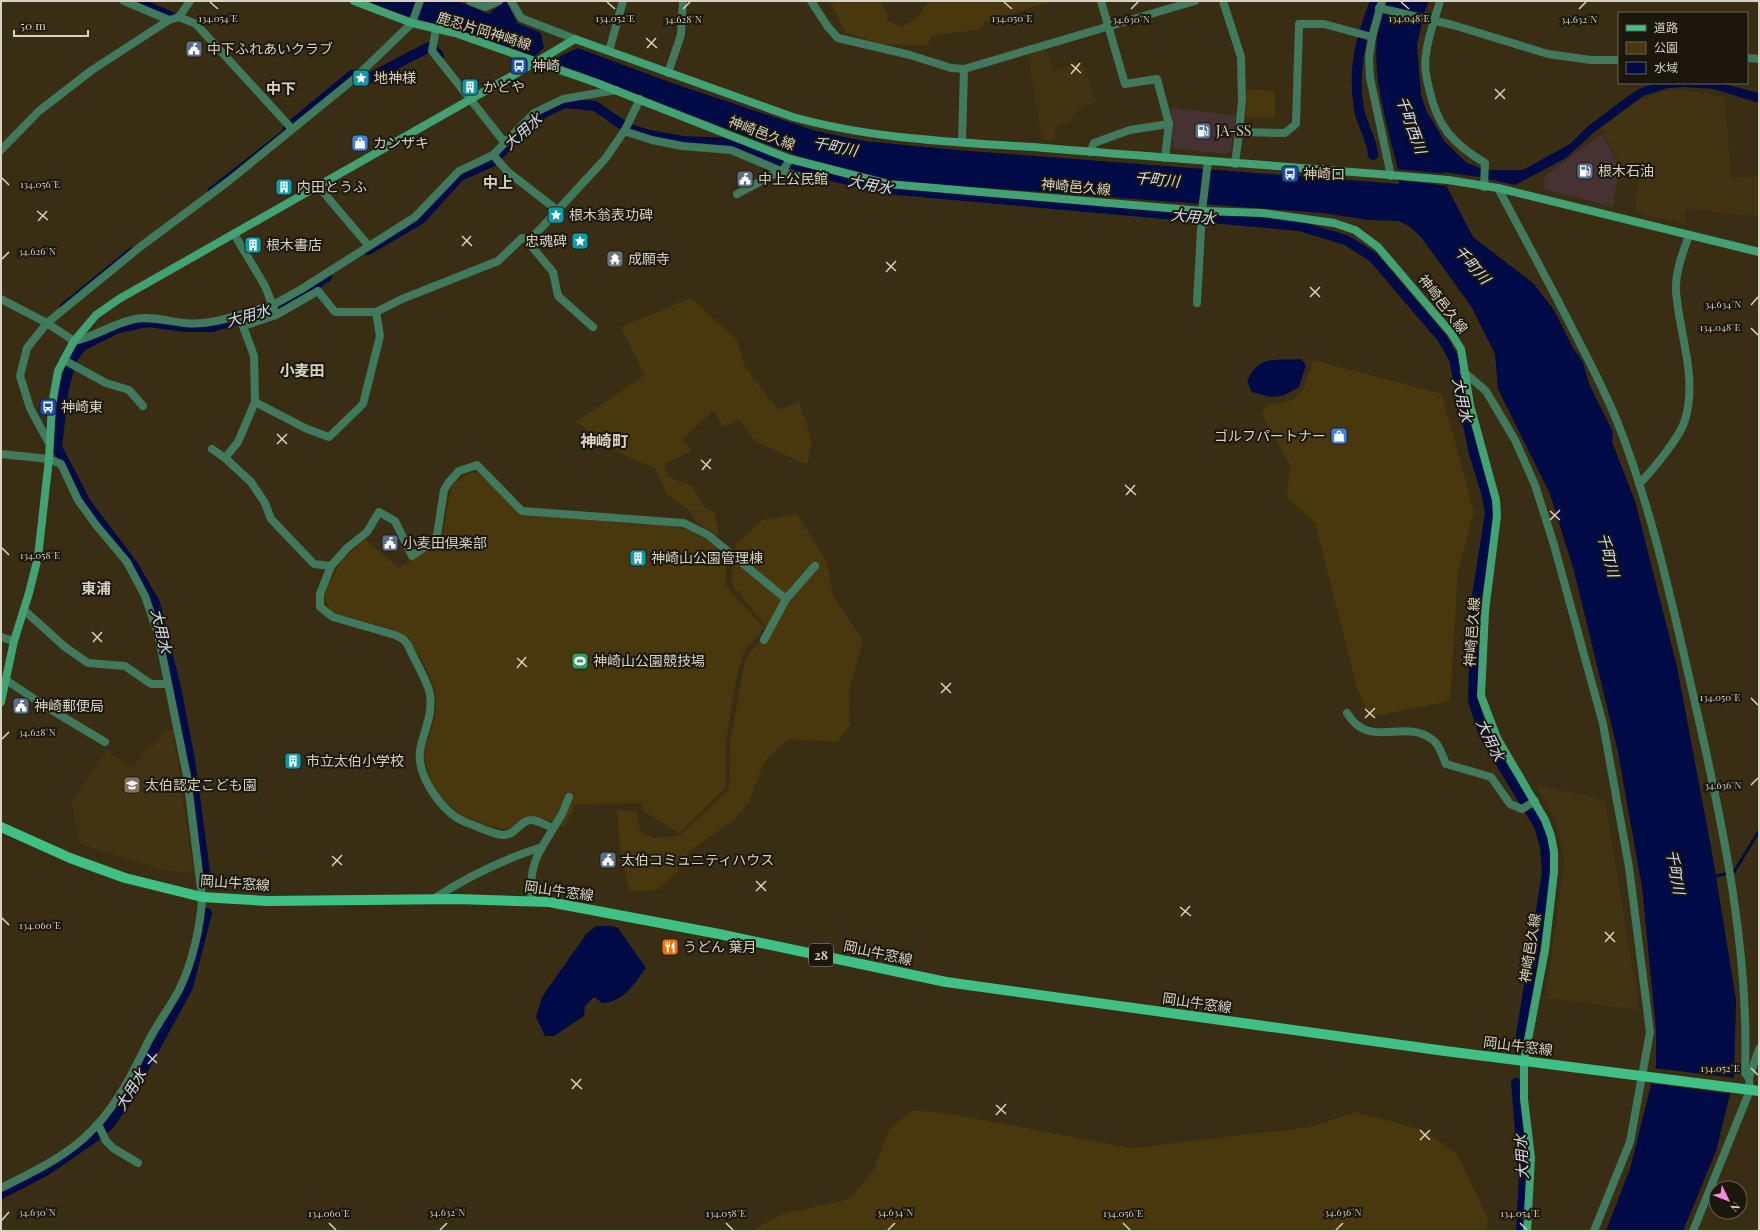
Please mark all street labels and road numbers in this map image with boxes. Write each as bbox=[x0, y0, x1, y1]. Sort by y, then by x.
street label: 鹿忍片岡神崎線 bbox=[435, 7, 534, 54]
street label: 神崎邑久線 bbox=[726, 111, 798, 154]
street label: 神崎邑久線 bbox=[1040, 174, 1112, 199]
street label: 神崎邑久線 bbox=[1414, 270, 1472, 337]
street label: 神崎邑久線 bbox=[1460, 596, 1483, 668]
street label: 岡山牛窓線 bbox=[199, 871, 271, 894]
street label: 岡山牛窓線 bbox=[523, 876, 595, 905]
street label: 神崎邑久線 bbox=[1515, 912, 1544, 984]
street label: 岡山牛窓線 bbox=[842, 936, 914, 969]
road number: 28 bbox=[809, 944, 833, 966]
street label: 岡山牛窓線 bbox=[1161, 988, 1233, 1017]
street label: 岡山牛窓線 bbox=[1482, 1032, 1554, 1059]

